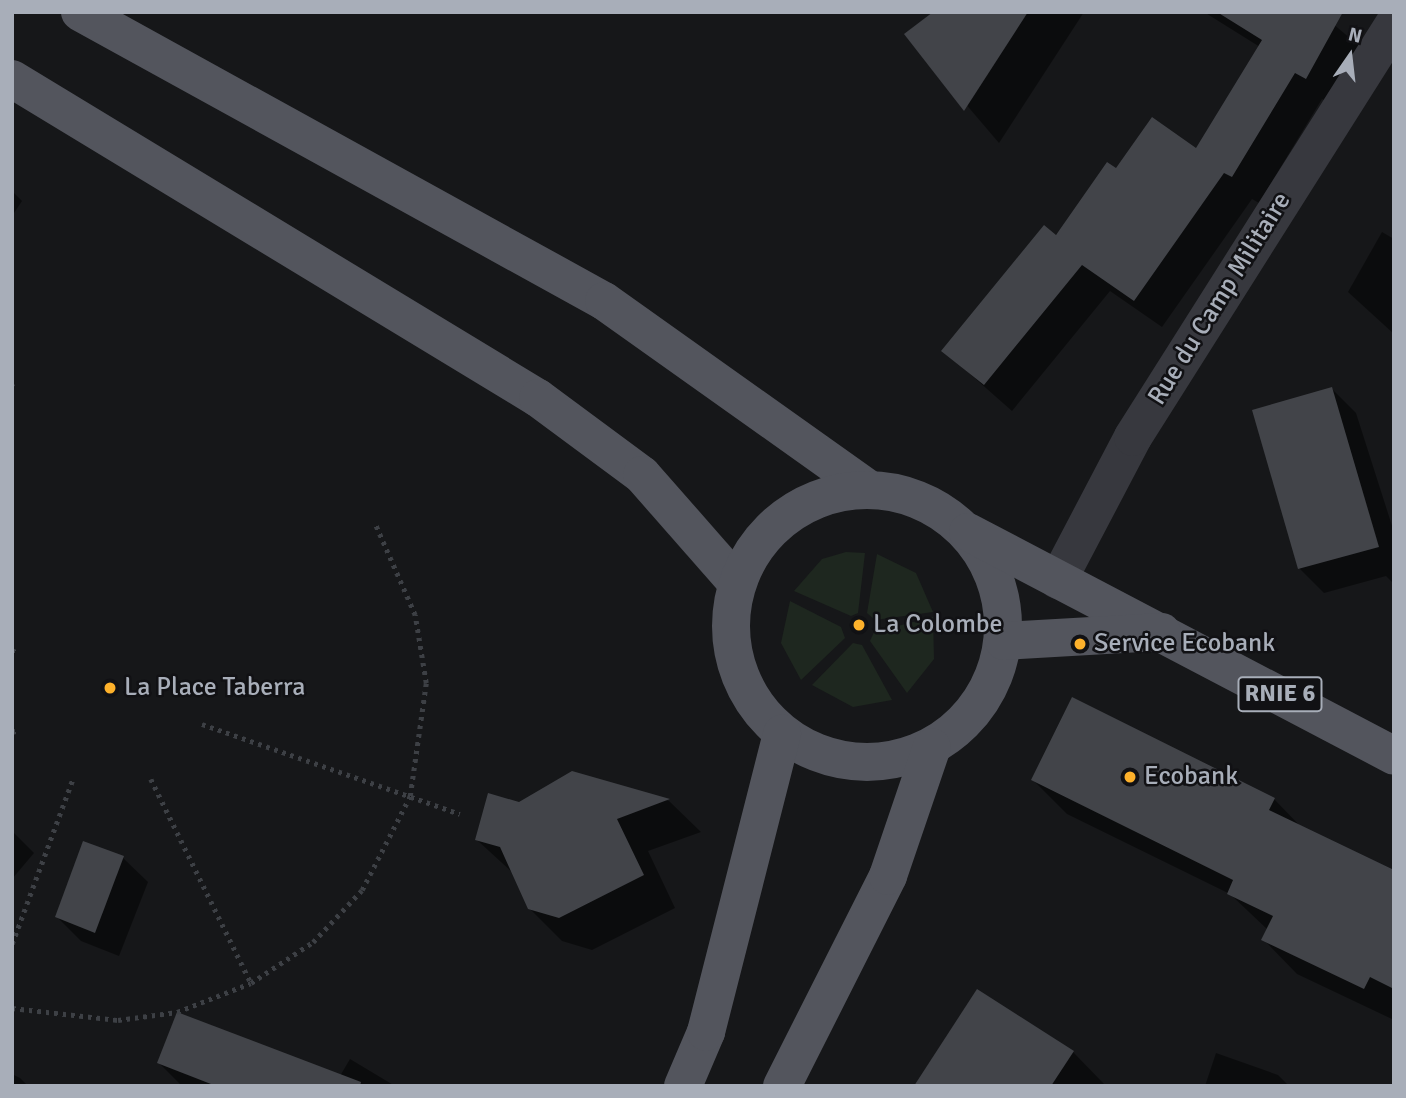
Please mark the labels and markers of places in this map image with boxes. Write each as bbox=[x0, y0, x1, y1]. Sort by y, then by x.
place label: La Colombe bbox=[873, 609, 1003, 641]
marker: La Colombe bbox=[851, 617, 867, 633]
place label: Service Ecobank bbox=[1094, 628, 1275, 660]
marker: Service Ecobank bbox=[1072, 636, 1088, 652]
place label: La Place Taberra bbox=[124, 672, 305, 704]
marker: La Place Taberra bbox=[102, 680, 118, 696]
place label: Ecobank bbox=[1144, 761, 1238, 793]
marker: Ecobank bbox=[1122, 769, 1138, 785]

